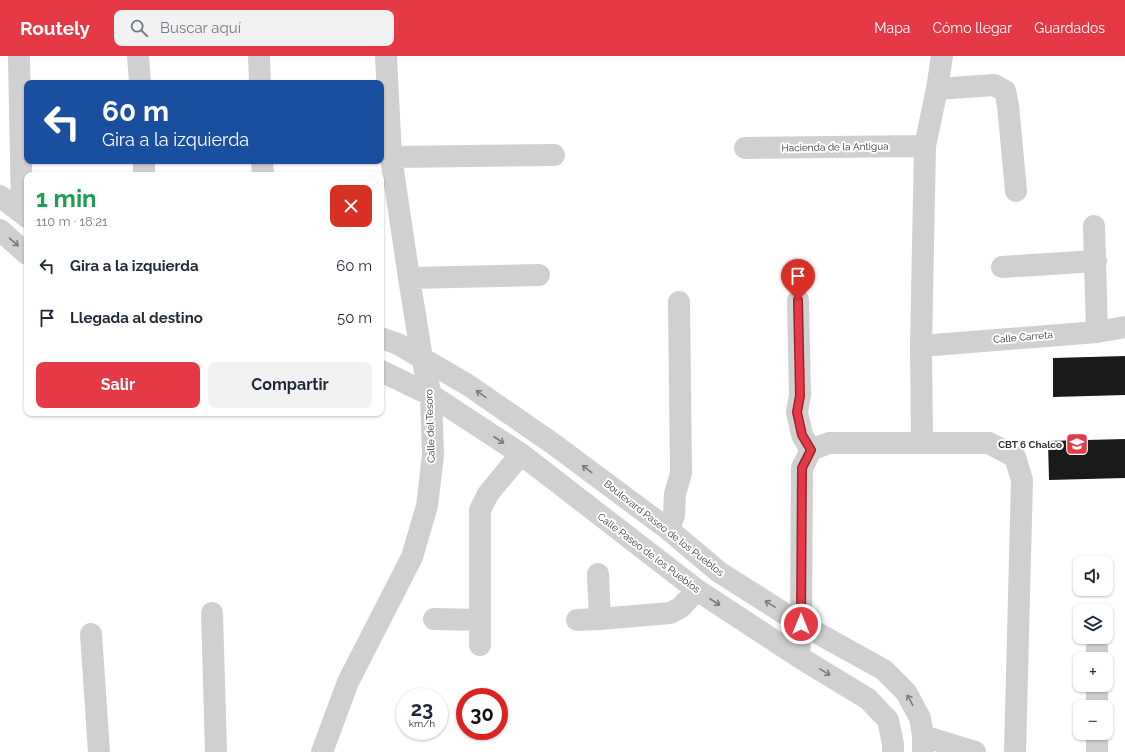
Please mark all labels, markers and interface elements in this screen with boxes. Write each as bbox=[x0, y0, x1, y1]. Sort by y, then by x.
search box bbox=[114, 10, 394, 46]
text: Routely bbox=[20, 17, 90, 39]
icon: search bbox=[128, 17, 150, 39]
text: Buscar aquí bbox=[160, 19, 241, 37]
text: Mapa bbox=[874, 20, 910, 36]
text: Cómo llegar bbox=[932, 20, 1012, 36]
text: Guardados bbox=[1034, 20, 1105, 36]
text: 60 m bbox=[102, 95, 169, 128]
icon: left bbox=[36, 96, 88, 148]
text: Gira a la izquierda bbox=[102, 129, 249, 150]
street label: Hacienda de la Antigua bbox=[781, 141, 889, 153]
text: 1 min bbox=[36, 184, 97, 213]
button: close bbox=[330, 185, 372, 227]
text: 110 m · 18:21 bbox=[36, 214, 108, 229]
one-way arrow bbox=[8, 237, 19, 246]
icon: left bbox=[36, 255, 58, 277]
text: Gira a la izquierda bbox=[70, 257, 199, 275]
text: 60 m bbox=[336, 257, 372, 275]
pin bbox=[781, 259, 815, 300]
icon: arrive bbox=[787, 265, 809, 287]
icon: arrive bbox=[36, 307, 58, 329]
text: Llegada al destino bbox=[70, 309, 203, 327]
text: 50 m bbox=[337, 309, 372, 327]
street label: Calle Carreta bbox=[993, 329, 1053, 345]
button: Salir bbox=[36, 362, 200, 408]
button: Compartir bbox=[208, 362, 372, 408]
street label: Calle del Tesoro bbox=[423, 389, 437, 463]
one-way arrow bbox=[476, 390, 487, 398]
school or university icon: CBT 6 Chalco bbox=[1064, 431, 1090, 457]
one-way arrow bbox=[493, 436, 504, 444]
place label: CBT 6 Chalco bbox=[998, 439, 1062, 450]
one-way arrow bbox=[581, 465, 592, 473]
street label: Boulevard Paseo de los Pueblos bbox=[602, 478, 726, 578]
street label: Calle Paseo de los Pueblos bbox=[596, 511, 703, 595]
map controls bbox=[1073, 556, 1113, 740]
button: sound bbox=[1073, 556, 1113, 596]
one-way arrow bbox=[710, 597, 721, 606]
one-way arrow bbox=[764, 600, 776, 608]
position arrow bbox=[780, 603, 822, 645]
button: layers bbox=[1073, 604, 1113, 644]
button: + bbox=[1073, 652, 1113, 692]
one-way arrow bbox=[819, 668, 830, 677]
speed limit sign: 30 bbox=[456, 688, 508, 740]
one-way arrow bbox=[906, 694, 914, 706]
text: 23 bbox=[411, 697, 433, 721]
button: − bbox=[1073, 700, 1113, 740]
text: km/h bbox=[409, 718, 435, 729]

